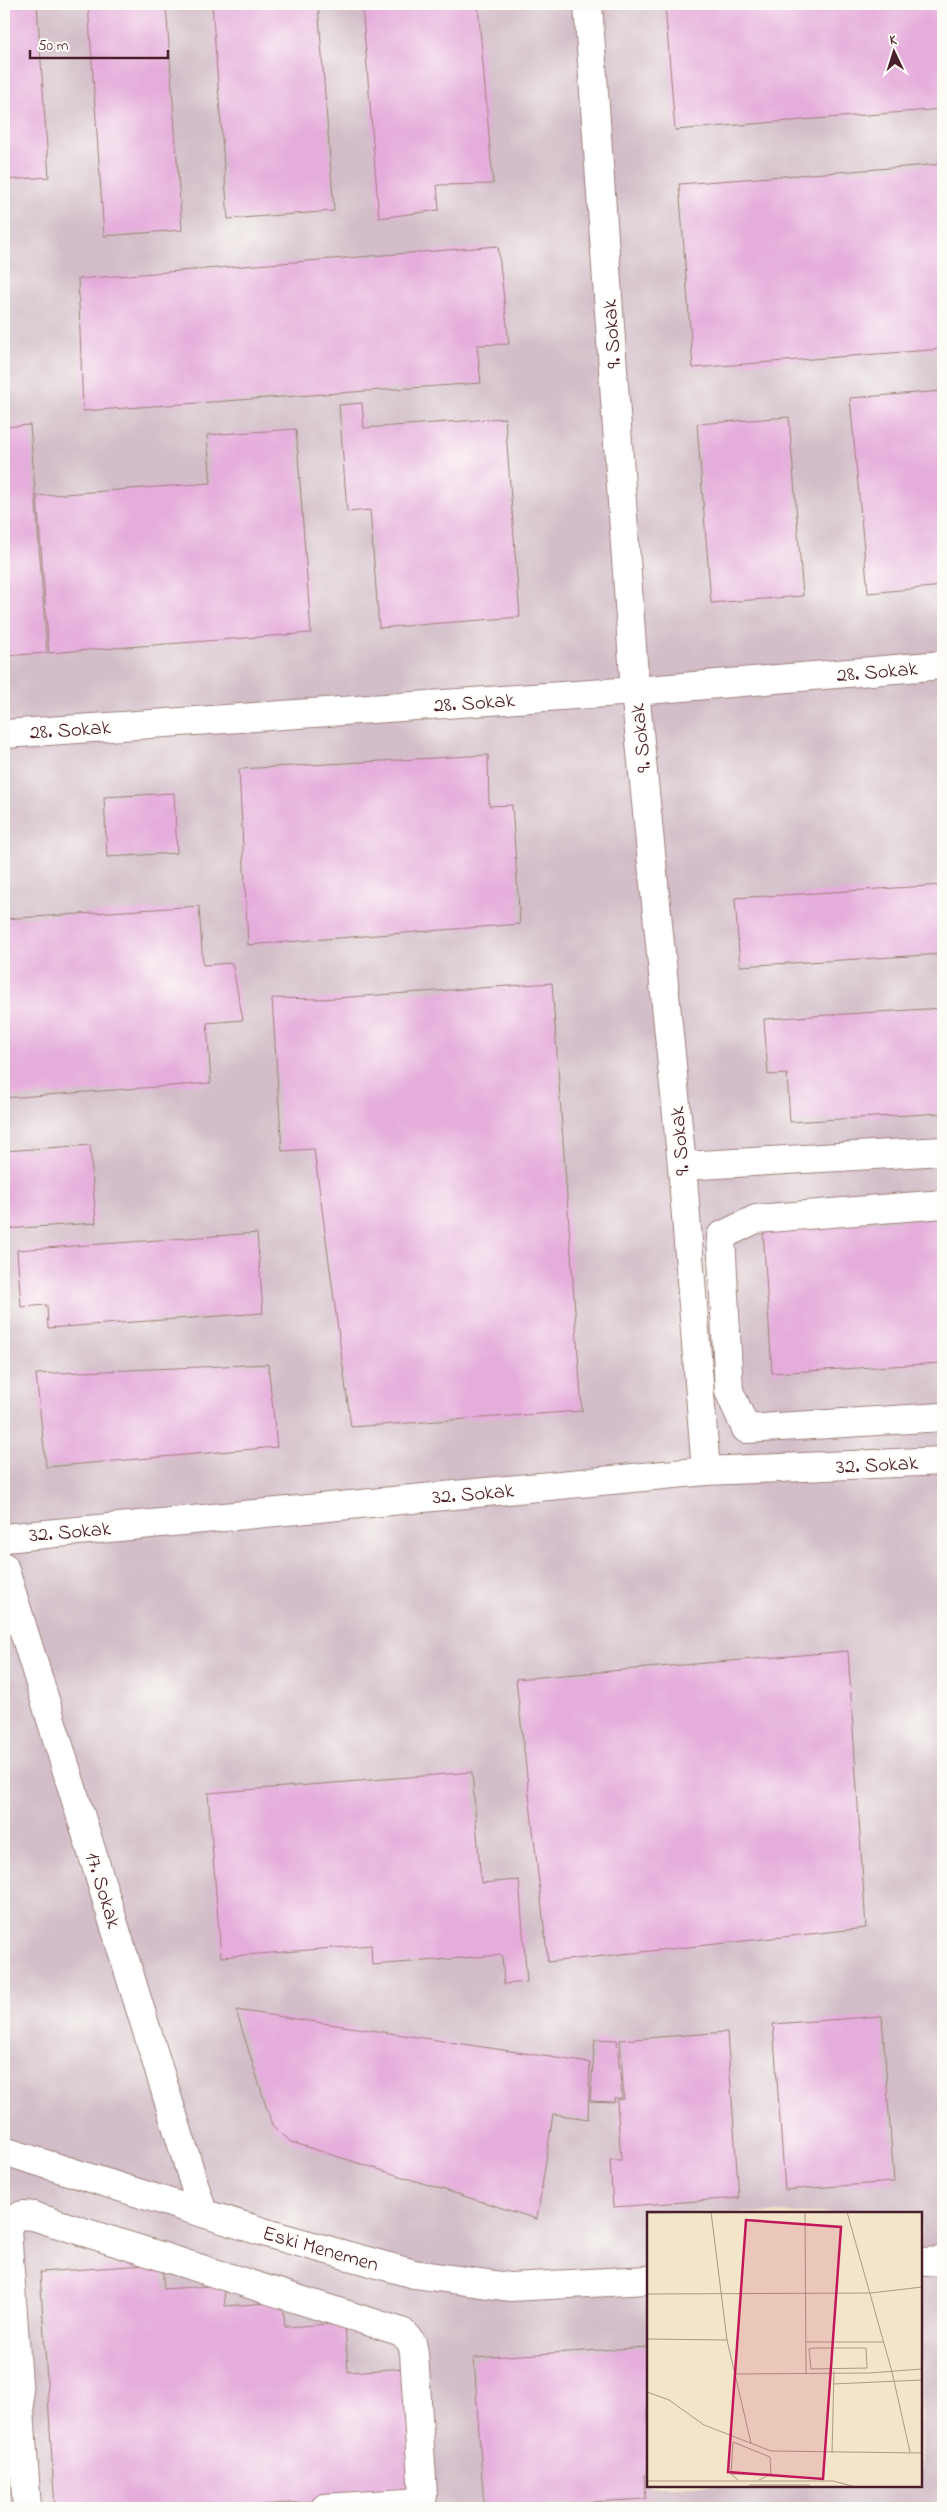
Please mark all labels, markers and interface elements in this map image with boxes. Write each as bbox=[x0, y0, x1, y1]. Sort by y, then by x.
scale bar bbox=[30, 28, 168, 60]
north arrow bbox=[870, 28, 920, 78]
text: K bbox=[889, 30, 899, 51]
text: 50 m bbox=[38, 35, 69, 57]
street label: 9. Sokak bbox=[596, 297, 630, 370]
street label: 28. Sokak bbox=[835, 654, 920, 691]
street label: 28. Sokak bbox=[433, 686, 517, 722]
street label: 9. Sokak bbox=[623, 701, 661, 774]
street label: 28. Sokak bbox=[29, 713, 113, 749]
street label: 9. Sokak bbox=[663, 1104, 699, 1177]
street label: 32. Sokak bbox=[835, 1449, 920, 1483]
street label: 32. Sokak bbox=[431, 1476, 516, 1514]
street label: 32. Sokak bbox=[28, 1514, 113, 1552]
street label: 17. Sokak bbox=[76, 1849, 128, 1933]
inset map bbox=[647, 2212, 922, 2487]
street label: Eski Menemen bbox=[259, 2219, 382, 2281]

